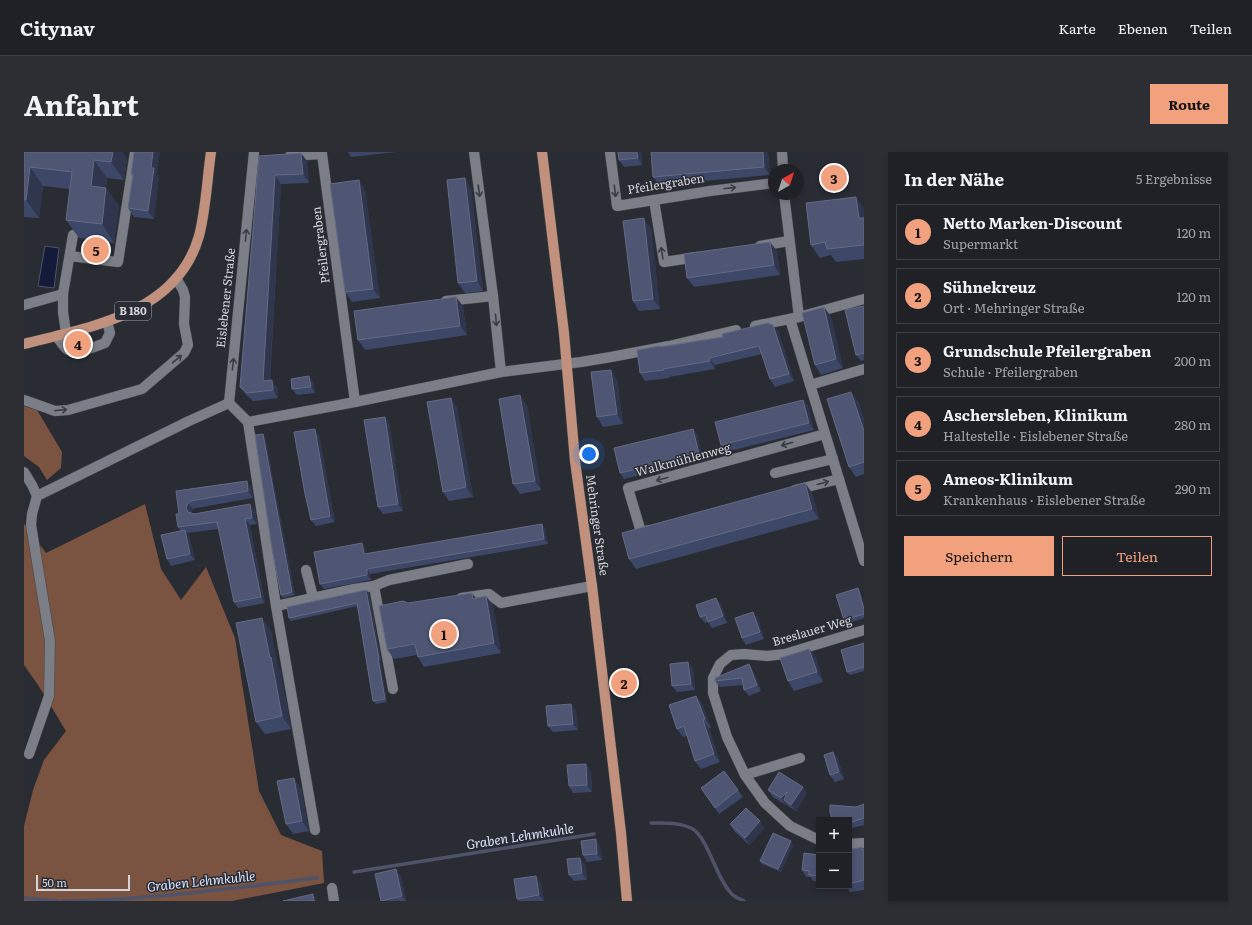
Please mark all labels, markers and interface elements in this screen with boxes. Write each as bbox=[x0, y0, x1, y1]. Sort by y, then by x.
text: Citynav bbox=[20, 14, 95, 42]
text: Karte bbox=[1059, 18, 1096, 38]
text: Ebenen bbox=[1118, 18, 1168, 38]
text: Teilen bbox=[1190, 18, 1232, 38]
text: Anfahrt bbox=[24, 83, 139, 125]
button: Route bbox=[1150, 84, 1228, 124]
pin: 3 bbox=[821, 163, 847, 193]
north arrow bbox=[768, 164, 804, 200]
text: In der Nähe bbox=[904, 166, 1004, 191]
street label: Pfeilergraben bbox=[626, 168, 706, 198]
text: 5 Ergebnisse bbox=[1136, 169, 1212, 188]
one-way arrow bbox=[475, 184, 483, 197]
one-way arrow bbox=[611, 184, 618, 197]
one-way arrow bbox=[723, 184, 736, 192]
street label: Pfeilergraben bbox=[306, 206, 334, 285]
text: Netto Marken-Discount bbox=[943, 211, 1122, 234]
text: 1 bbox=[915, 223, 921, 242]
text: 120 m bbox=[1176, 223, 1211, 242]
one-way arrow bbox=[242, 229, 249, 242]
text: Supermarkt bbox=[943, 234, 1018, 253]
pin: 5 bbox=[83, 235, 109, 265]
street label: Eislebener Straße bbox=[211, 247, 239, 349]
one-way arrow bbox=[658, 247, 666, 260]
text: Sühnekreuz bbox=[943, 275, 1036, 298]
text: 2 bbox=[915, 287, 921, 306]
text: 120 m bbox=[1176, 287, 1211, 306]
text: Ort · Mehringer Straße bbox=[943, 298, 1084, 317]
road number: B 180 bbox=[115, 302, 151, 320]
one-way arrow bbox=[492, 313, 499, 326]
pin: 4 bbox=[65, 329, 91, 359]
text: Grundschule Pfeilergraben bbox=[943, 339, 1151, 362]
text: 3 bbox=[914, 351, 922, 370]
text: 200 m bbox=[1174, 351, 1211, 370]
one-way arrow bbox=[172, 355, 182, 364]
one-way arrow bbox=[229, 358, 237, 371]
text: Schule · Pfeilergraben bbox=[943, 362, 1078, 381]
text: Aschersleben, Klinikum bbox=[943, 403, 1128, 426]
one-way arrow bbox=[54, 407, 67, 414]
text: 4 bbox=[914, 415, 922, 434]
text: 280 m bbox=[1175, 415, 1211, 434]
text: Haltestelle · Eislebener Straße bbox=[943, 426, 1128, 445]
street label: Walkmühlenweg bbox=[633, 438, 733, 480]
one-way arrow bbox=[781, 441, 794, 449]
your location bbox=[579, 444, 599, 464]
text: Ameos-Klinikum bbox=[943, 467, 1073, 490]
street label: Mehringer Straße bbox=[582, 473, 614, 577]
one-way arrow bbox=[656, 476, 669, 483]
one-way arrow bbox=[816, 479, 829, 486]
text: 5 bbox=[914, 479, 922, 498]
text: 290 m bbox=[1175, 479, 1211, 498]
text: Krankenhaus · Eislebener Straße bbox=[943, 490, 1145, 509]
button: Speichern bbox=[904, 536, 1054, 576]
button: Teilen bbox=[1062, 536, 1212, 576]
street label: Breslauer Weg bbox=[770, 610, 854, 650]
pin: 1 bbox=[431, 619, 457, 649]
pin: 2 bbox=[611, 668, 637, 698]
map controls bbox=[816, 817, 852, 889]
button: + bbox=[816, 817, 852, 853]
water label: Graben Lehmkuhle bbox=[465, 818, 575, 853]
button: − bbox=[816, 853, 852, 889]
water label: Graben Lehmkuhle bbox=[146, 865, 256, 896]
scale bar bbox=[36, 873, 130, 892]
text: 50 m bbox=[42, 874, 67, 890]

